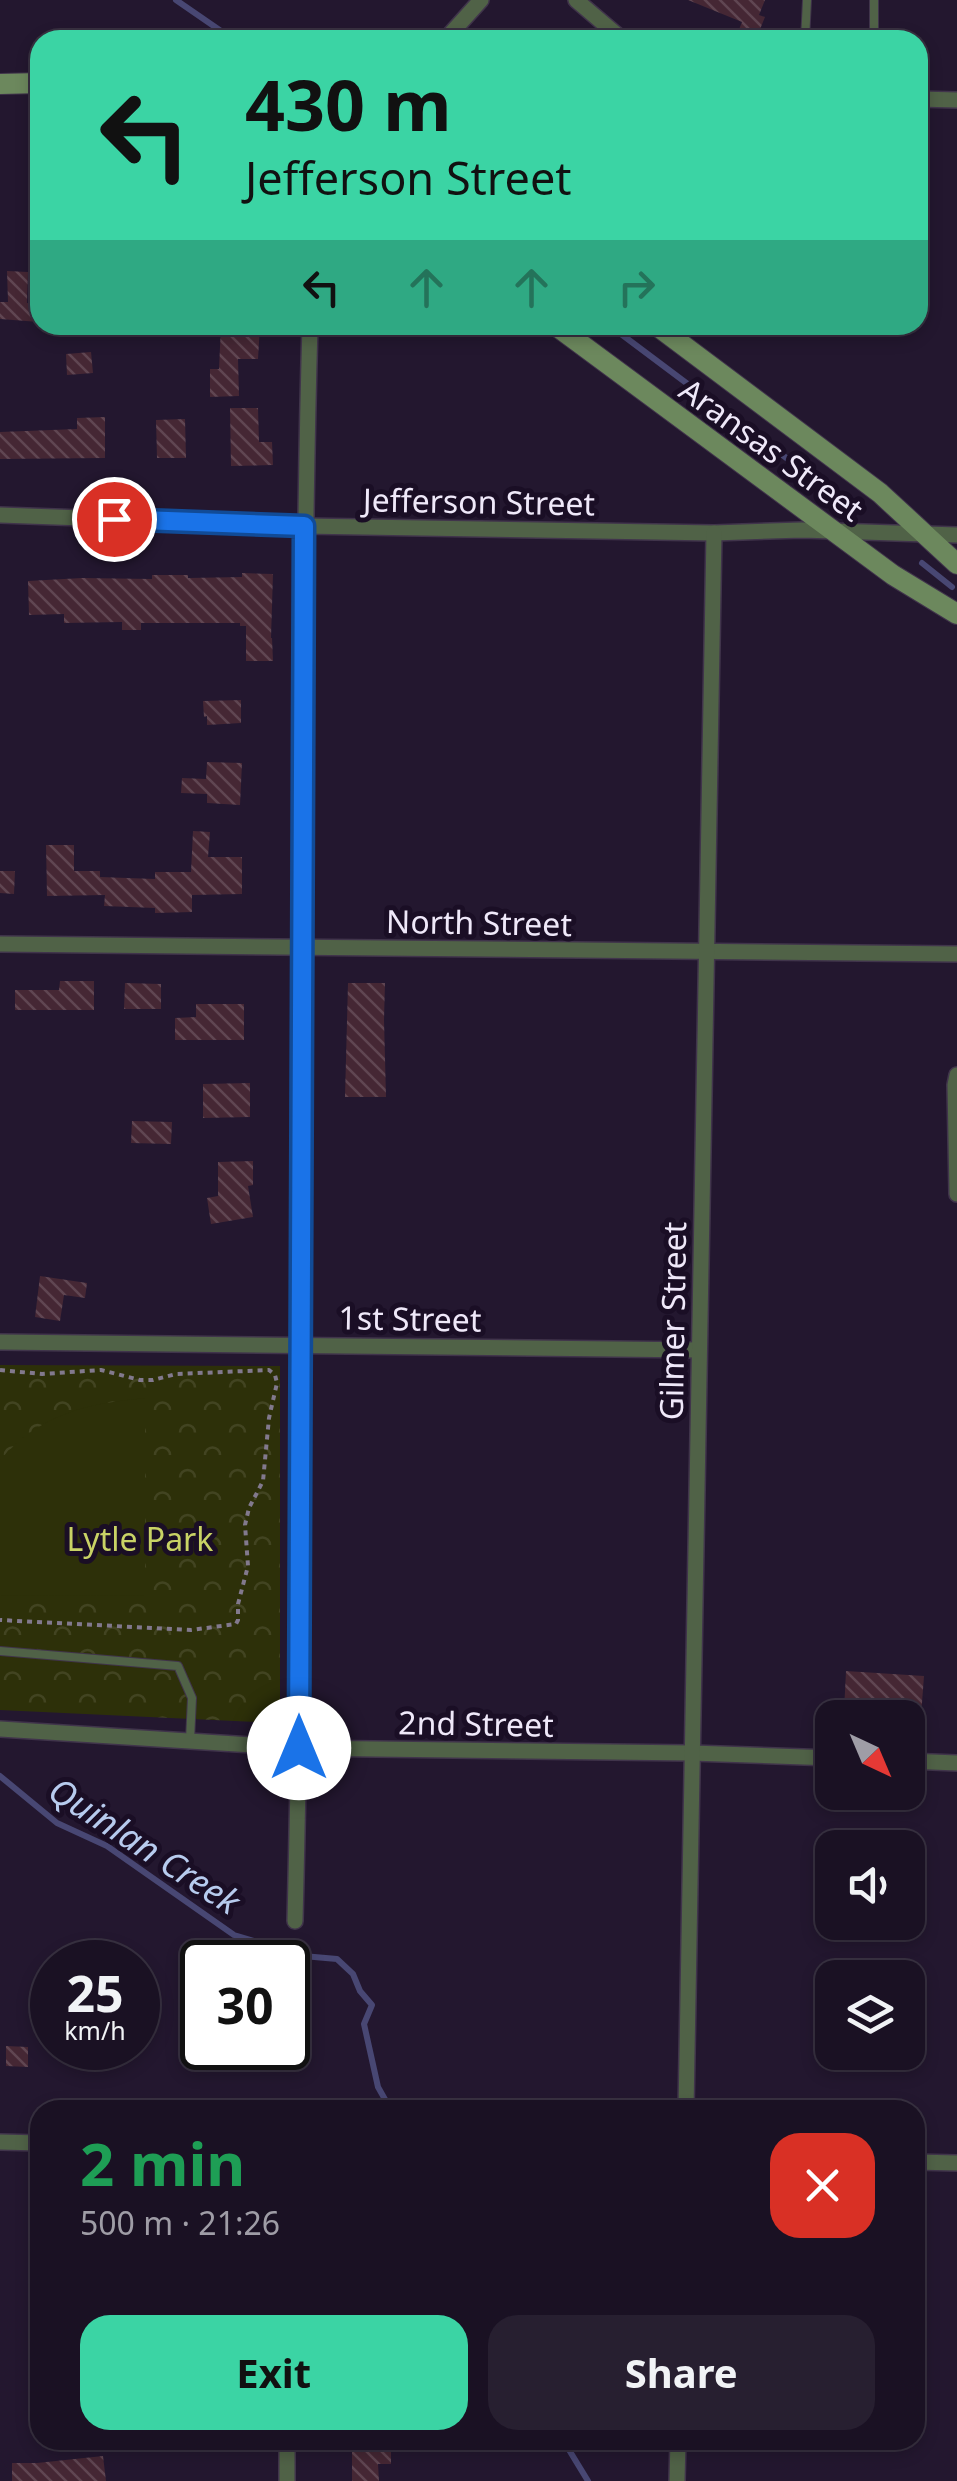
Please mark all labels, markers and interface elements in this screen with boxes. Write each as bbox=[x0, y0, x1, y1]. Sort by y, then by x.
text: 430 m bbox=[245, 56, 452, 152]
icon: left bbox=[80, 70, 210, 200]
text: Jefferson Street bbox=[245, 147, 572, 208]
icon: left bbox=[294, 260, 349, 315]
icon: ahead bbox=[399, 260, 454, 315]
icon: ahead bbox=[504, 260, 559, 315]
icon: right bbox=[609, 260, 664, 315]
street label: Aransas Street bbox=[672, 368, 872, 530]
pin bbox=[72, 477, 157, 562]
street label: Jefferson Street bbox=[360, 477, 595, 525]
icon: arrive bbox=[87, 492, 142, 547]
street label: North Street bbox=[386, 899, 572, 945]
street label: Gilmer Street bbox=[649, 1221, 695, 1421]
street label: 1st Street bbox=[338, 1295, 482, 1341]
park label: Lytle Park bbox=[67, 1517, 213, 1560]
position arrow bbox=[247, 1696, 351, 1800]
street label: 2nd Street bbox=[398, 1700, 554, 1746]
north arrow bbox=[815, 1700, 925, 1810]
map controls bbox=[815, 1700, 925, 2070]
water label: Quinlan Creek bbox=[40, 1766, 251, 1925]
button: sound bbox=[815, 1830, 925, 1940]
speed limit sign: 30 bbox=[180, 1940, 310, 2070]
text: 25 bbox=[66, 1959, 124, 2027]
button: layers bbox=[815, 1960, 925, 2070]
text: km/h bbox=[64, 2013, 126, 2047]
text: 2 min bbox=[80, 2122, 245, 2204]
button: close bbox=[770, 2133, 875, 2238]
text: 500 m · 21:26 bbox=[80, 2201, 280, 2244]
button: Exit bbox=[80, 2315, 468, 2430]
button: Share bbox=[488, 2315, 875, 2430]

